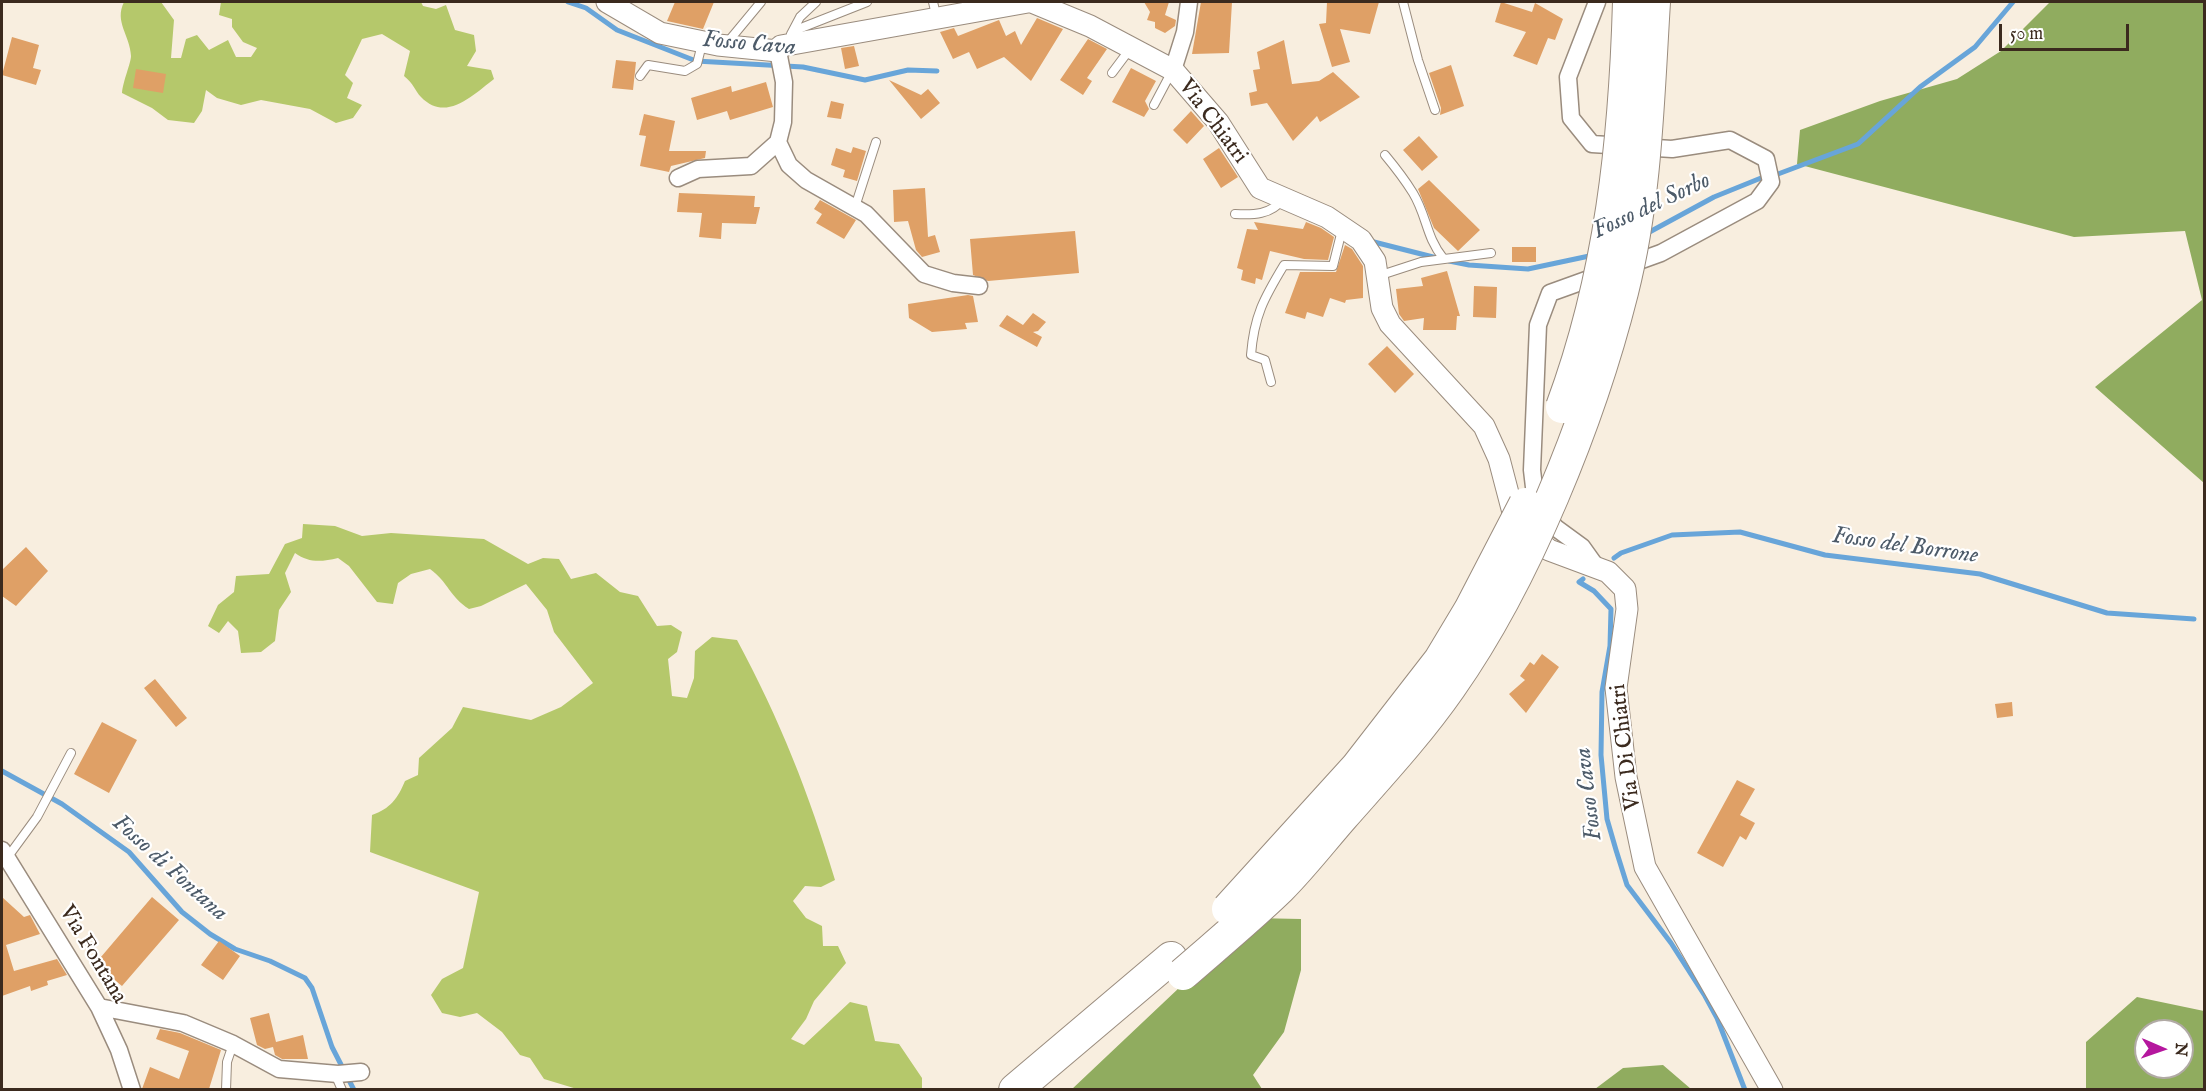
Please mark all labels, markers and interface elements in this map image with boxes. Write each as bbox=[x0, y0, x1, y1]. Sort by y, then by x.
scale bar bbox=[2002, 12, 2132, 50]
text: 50 m bbox=[2010, 23, 2043, 46]
water label: Fosso Cava bbox=[701, 27, 797, 63]
street label: Via Chiatri bbox=[1172, 75, 1252, 169]
water label: Fosso del Sorbo bbox=[1589, 167, 1715, 247]
water label: Fosso del Borrone bbox=[1830, 523, 1980, 571]
street label: Via Di Chiatri bbox=[1606, 682, 1648, 812]
water label: Fosso Cava bbox=[1570, 746, 1610, 842]
water label: Fosso di Fontana bbox=[105, 810, 233, 928]
street label: Via Fontana bbox=[52, 901, 132, 1009]
north arrow bbox=[2134, 1019, 2194, 1079]
text: N bbox=[2170, 1042, 2190, 1057]

